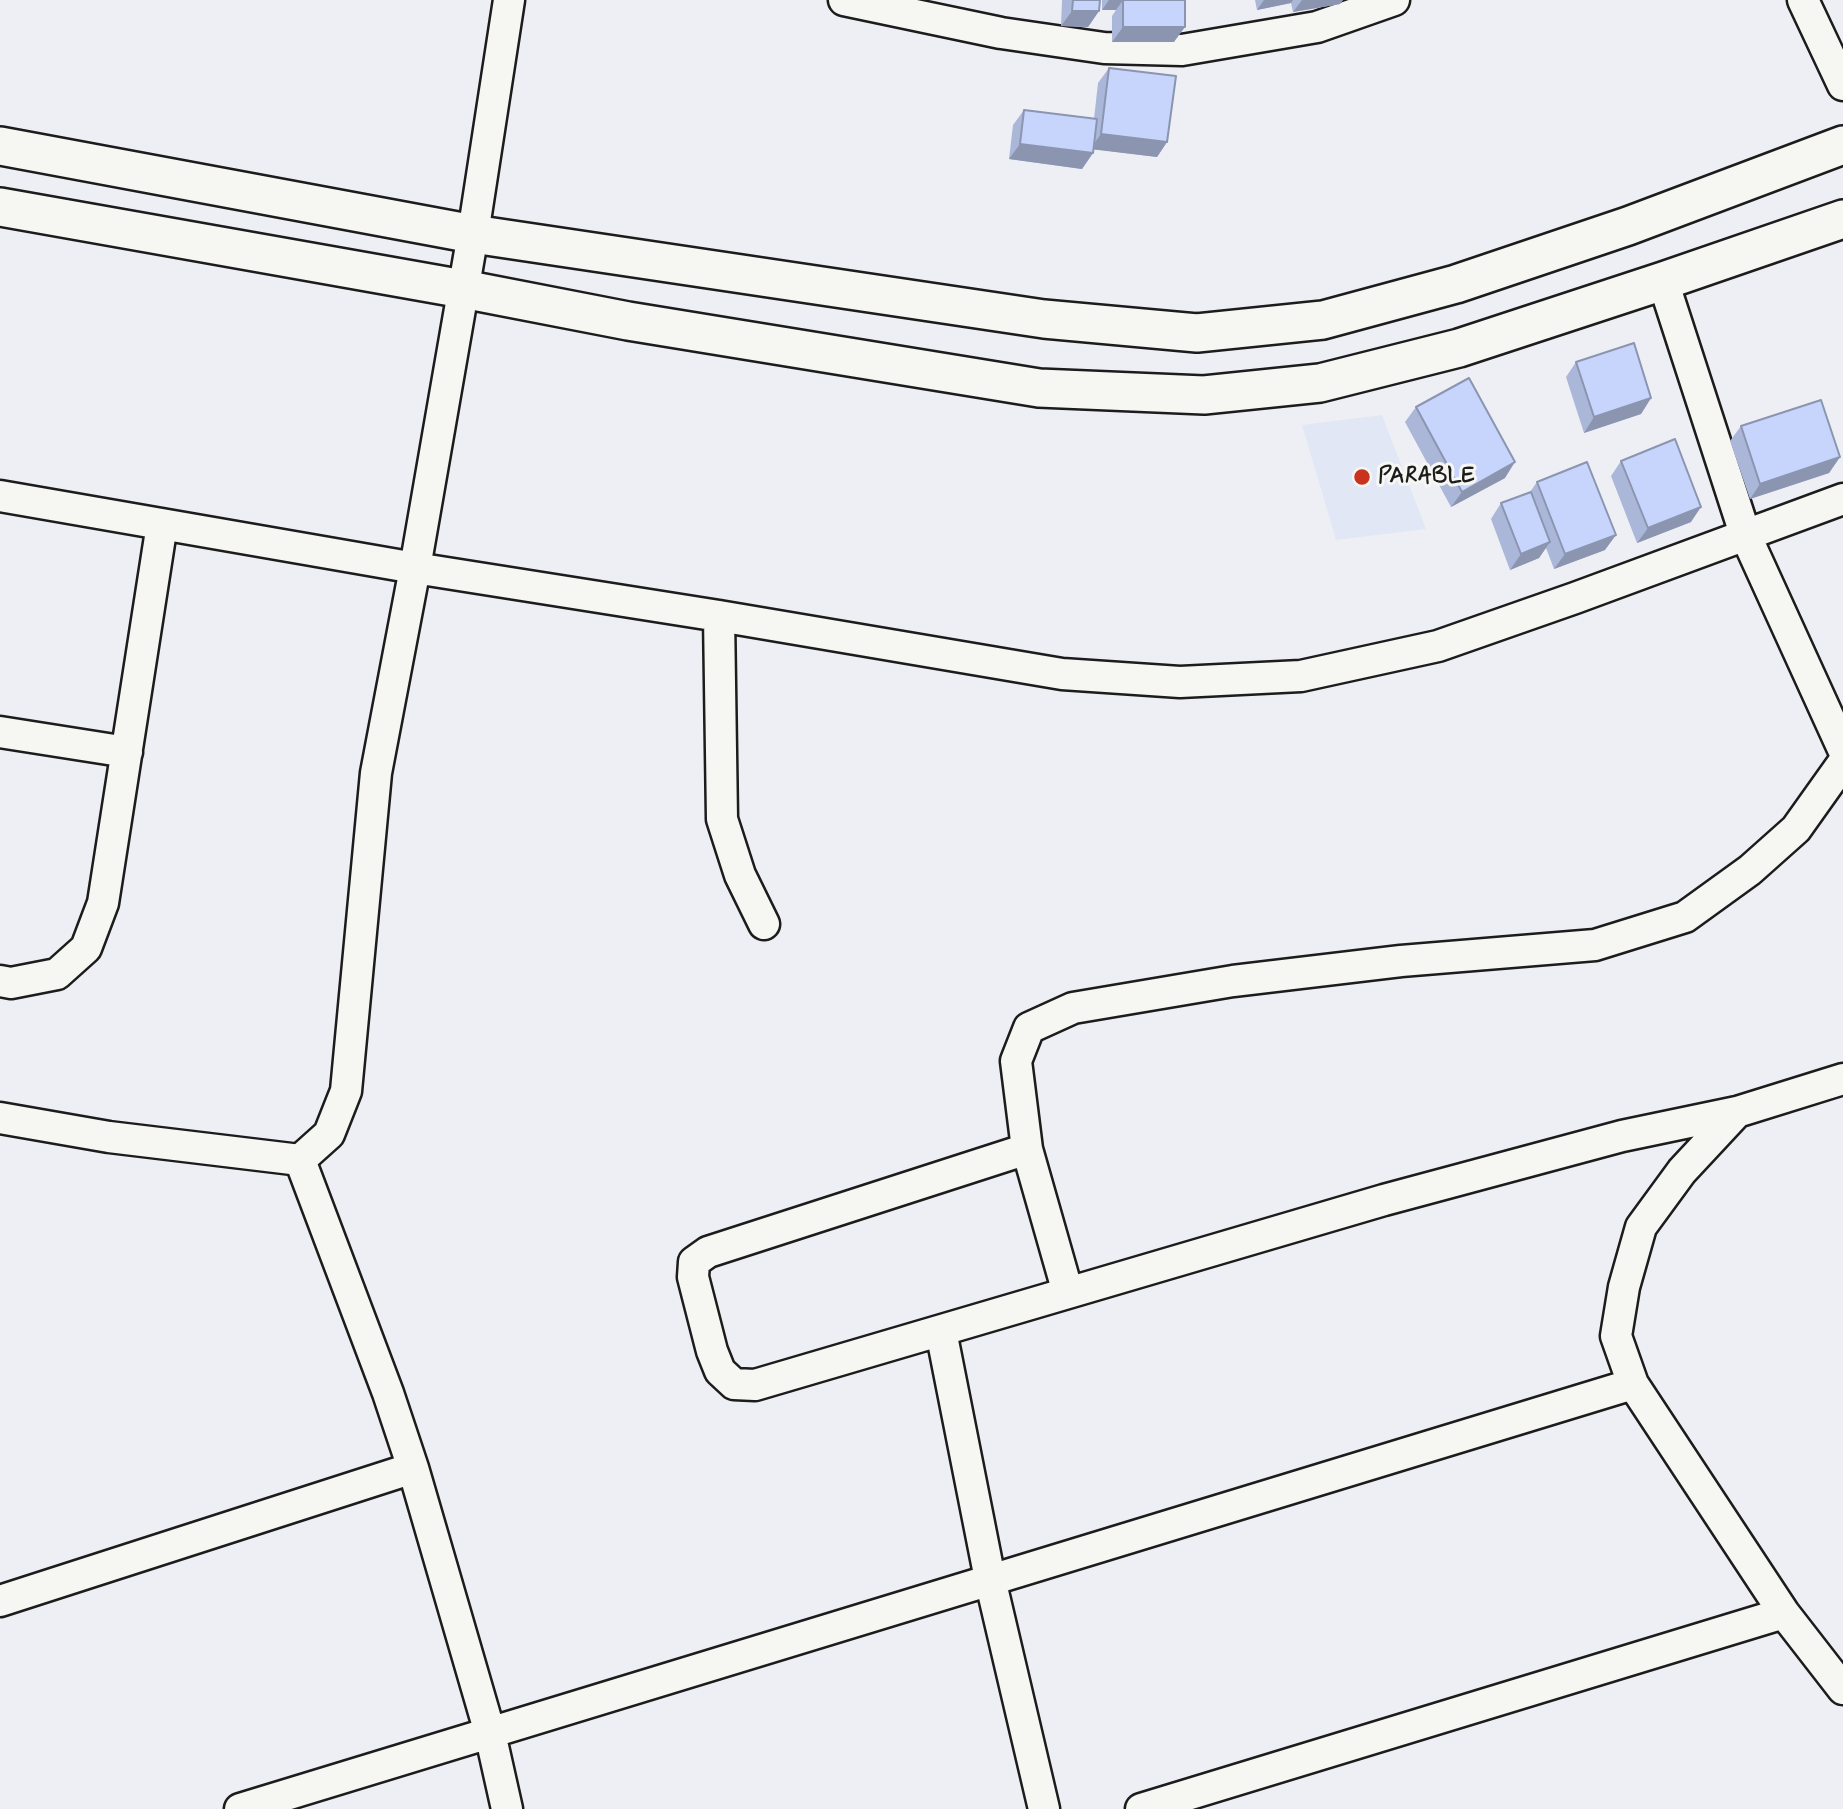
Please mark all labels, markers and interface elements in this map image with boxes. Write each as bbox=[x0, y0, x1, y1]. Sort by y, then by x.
place label: PARABLE bbox=[1378, 463, 1475, 491]
marker: PARABLE bbox=[1352, 467, 1372, 487]

